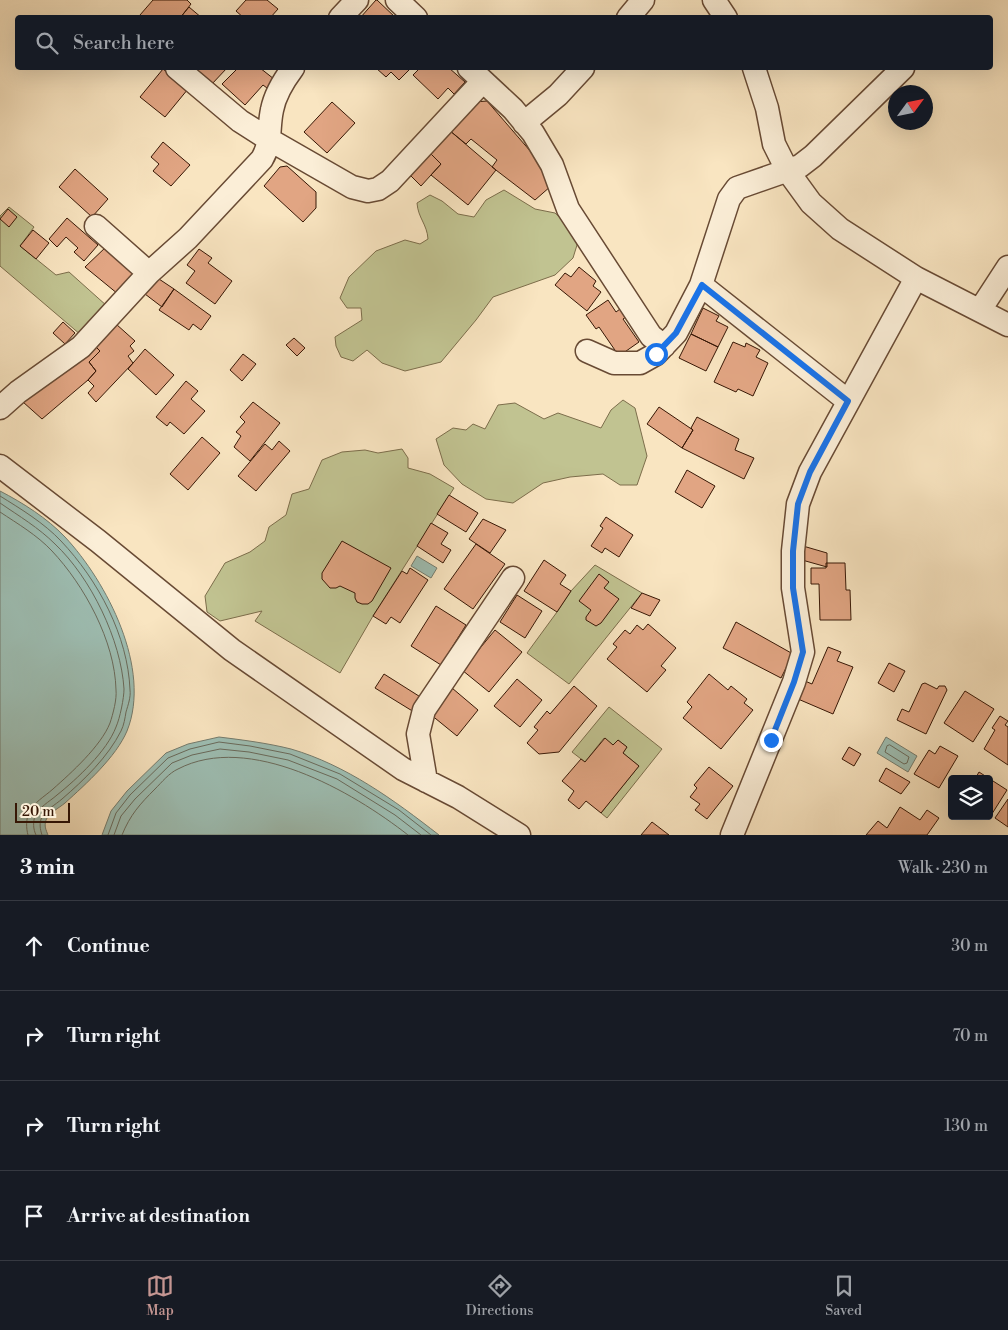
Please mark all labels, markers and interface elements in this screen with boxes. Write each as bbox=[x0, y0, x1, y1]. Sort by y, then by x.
search box bbox=[15, 15, 993, 70]
icon: search bbox=[33, 29, 61, 57]
text: Search here bbox=[73, 31, 174, 55]
north arrow bbox=[888, 85, 933, 130]
route start bbox=[645, 343, 668, 366]
route end bbox=[760, 729, 783, 752]
map controls bbox=[948, 775, 993, 820]
button: layers bbox=[948, 775, 993, 820]
scale bar bbox=[15, 800, 70, 823]
text: 20 m bbox=[22, 803, 54, 821]
text: 3 min bbox=[20, 855, 75, 881]
text: Walk · 230 m bbox=[898, 858, 988, 878]
icon: ahead bbox=[20, 932, 48, 960]
text: Continue bbox=[67, 934, 150, 958]
text: 30 m bbox=[951, 936, 988, 956]
icon: right bbox=[20, 1022, 48, 1050]
text: Turn right bbox=[67, 1024, 160, 1048]
text: 70 m bbox=[952, 1026, 988, 1046]
icon: right bbox=[20, 1112, 48, 1140]
text: Turn right bbox=[67, 1114, 160, 1138]
text: 130 m bbox=[944, 1116, 988, 1136]
icon: arrive bbox=[20, 1202, 48, 1230]
text: Arrive at destination bbox=[67, 1204, 250, 1228]
tab: Map bbox=[146, 1272, 174, 1320]
tab: Directions bbox=[466, 1272, 533, 1320]
tab: Saved bbox=[825, 1272, 862, 1320]

